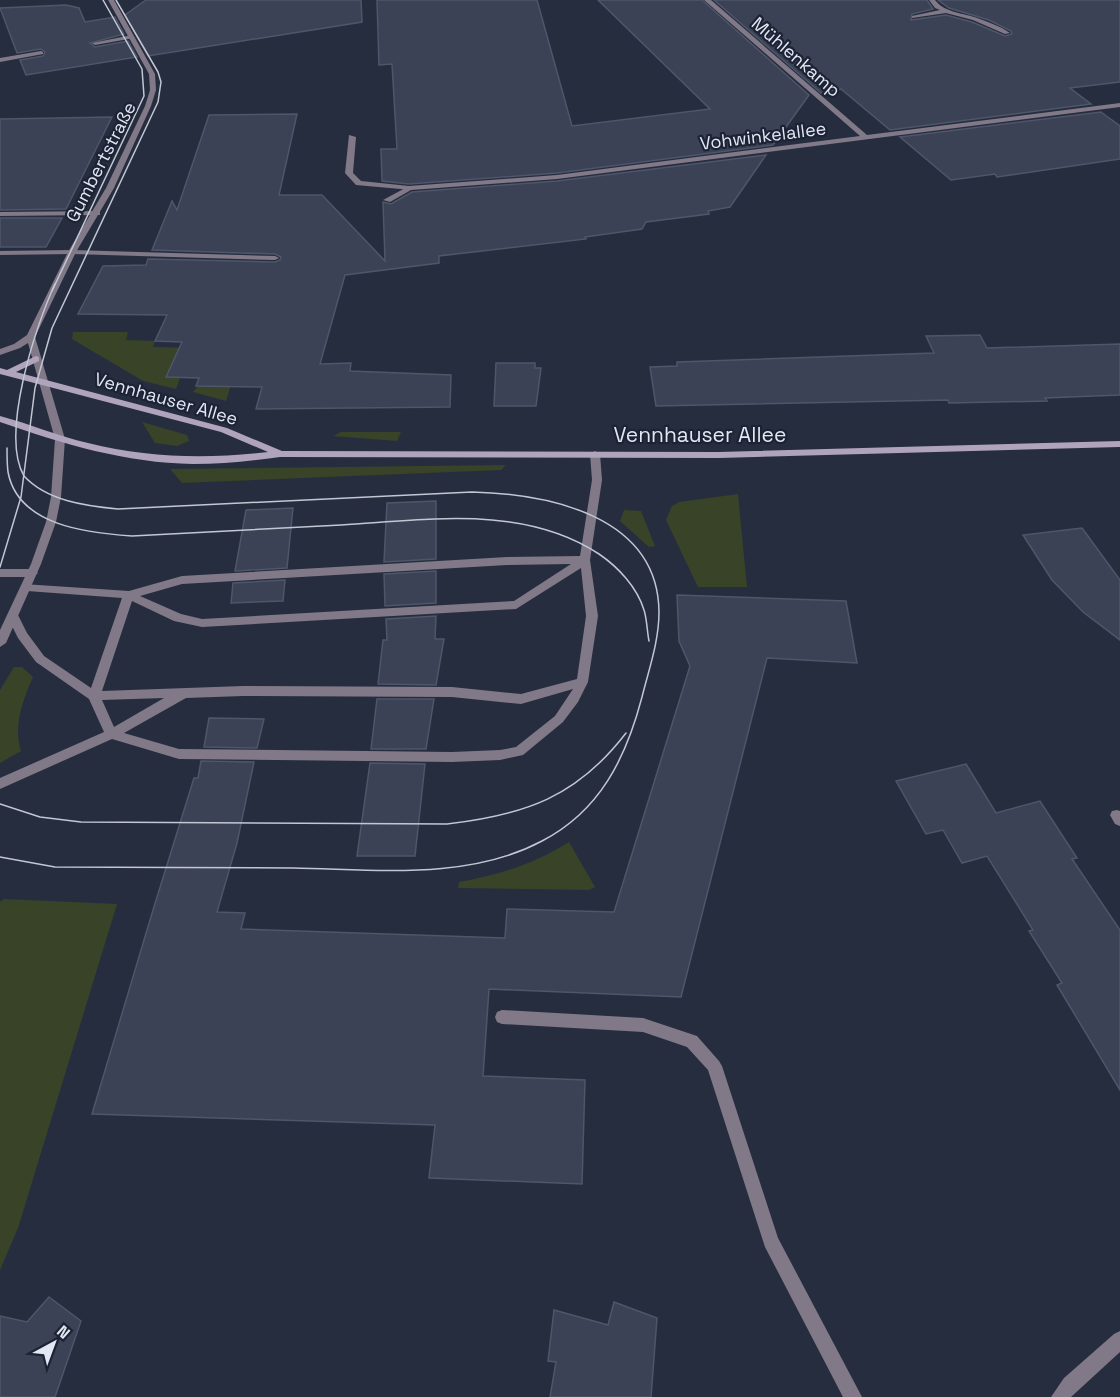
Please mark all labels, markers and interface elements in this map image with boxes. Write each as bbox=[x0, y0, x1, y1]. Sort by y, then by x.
street label: Mühlenkamp bbox=[747, 12, 846, 102]
street label: Gumbertstraße bbox=[60, 98, 141, 226]
street label: Vohwinkelallee bbox=[698, 116, 827, 155]
street label: Vennhauser Allee bbox=[92, 367, 241, 430]
street label: Vennhauser Allee bbox=[614, 421, 786, 448]
north arrow bbox=[24, 1313, 84, 1373]
text: N bbox=[53, 1321, 74, 1344]

